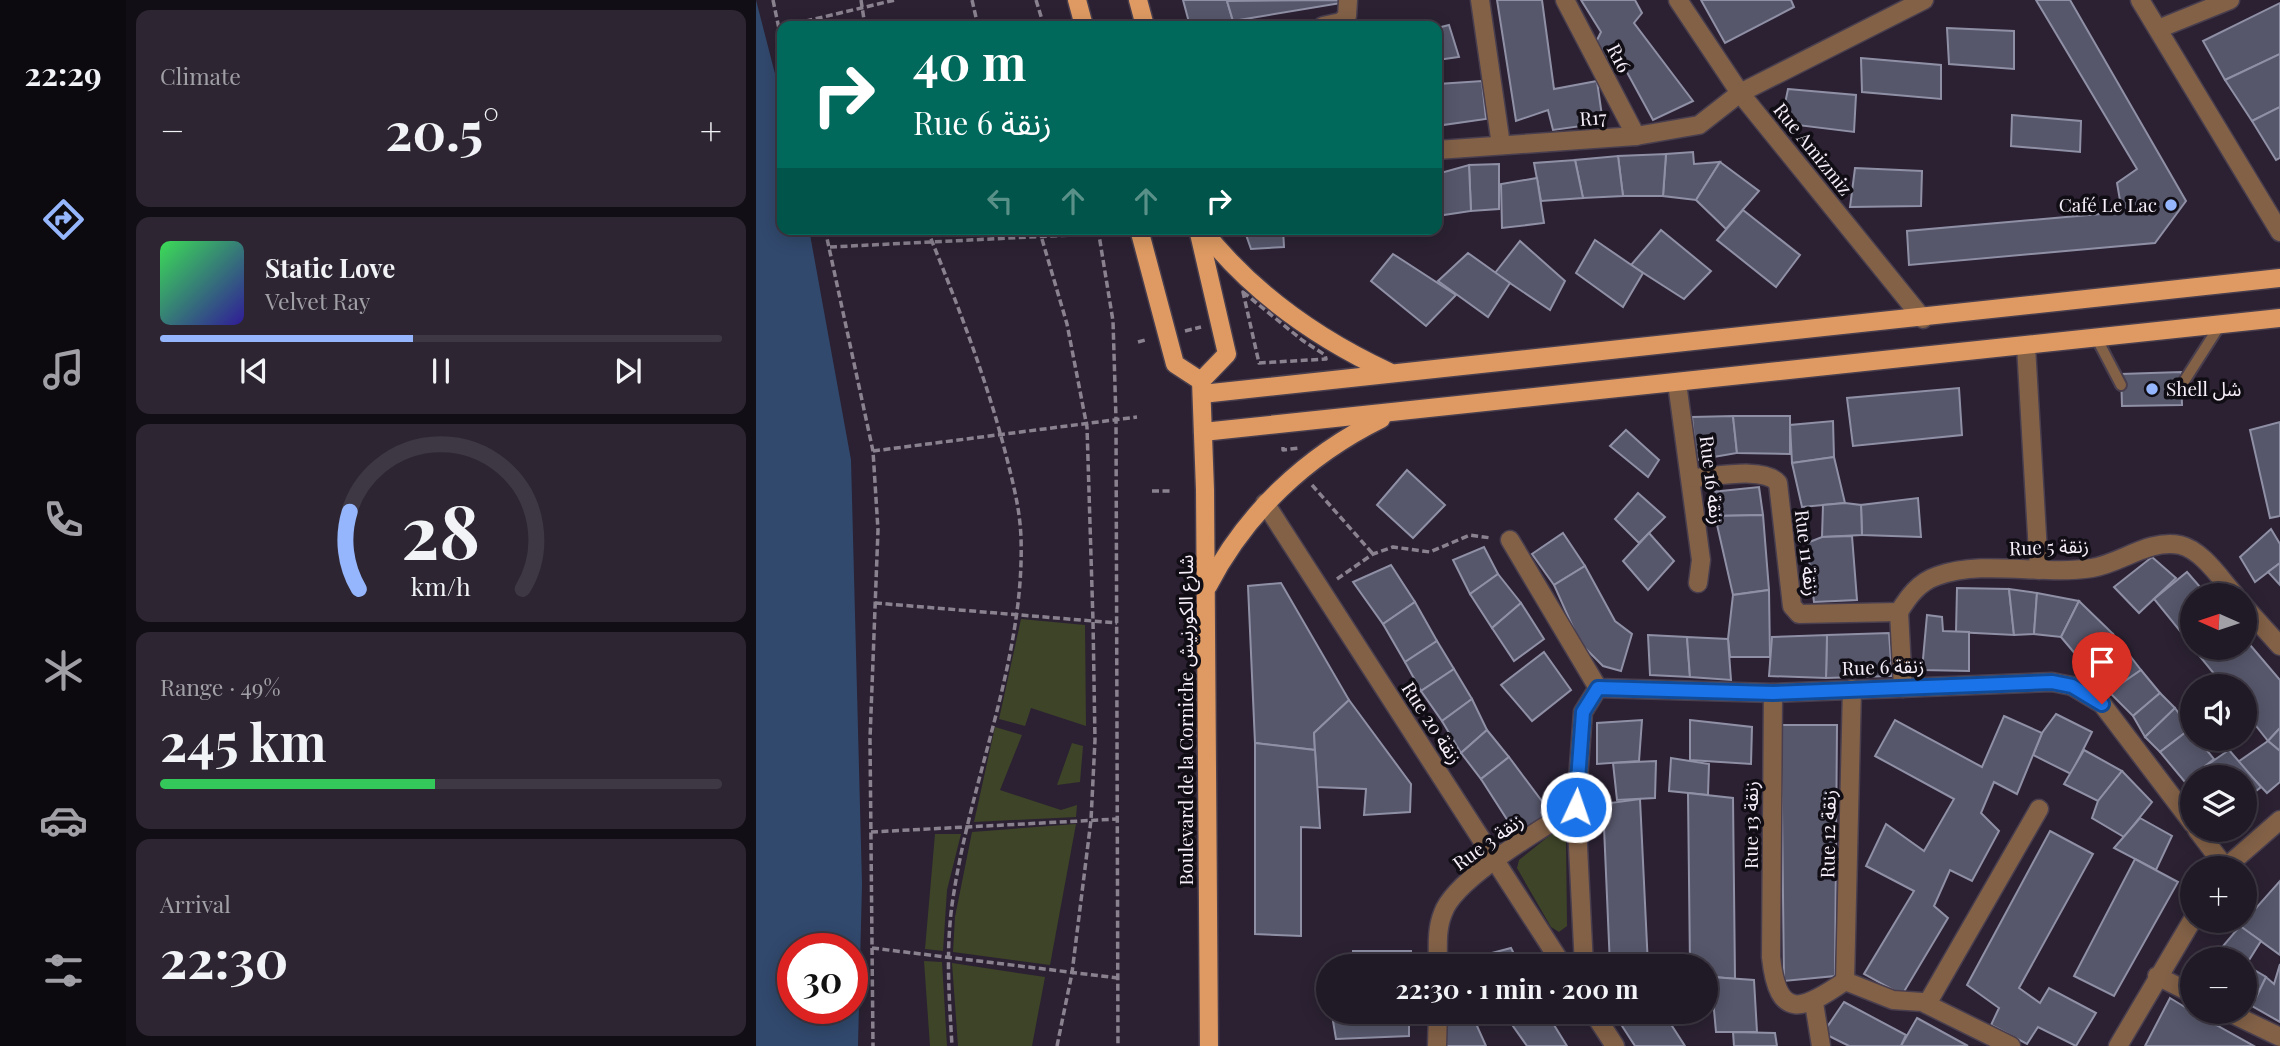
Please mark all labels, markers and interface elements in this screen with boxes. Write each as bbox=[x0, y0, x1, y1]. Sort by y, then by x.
text: 40 m bbox=[913, 28, 1026, 93]
street label: R16 bbox=[1602, 39, 1638, 77]
icon: right bbox=[798, 49, 889, 140]
text: 22:29 bbox=[24, 51, 102, 94]
text: Climate bbox=[160, 60, 241, 91]
text: 20.5° bbox=[385, 95, 499, 164]
street label: Rue Amizmiz bbox=[1768, 97, 1859, 200]
text: Rue 6 زنقة bbox=[913, 100, 1052, 143]
street label: R17 bbox=[1579, 103, 1608, 131]
text: − bbox=[160, 104, 185, 155]
text: + bbox=[700, 104, 722, 155]
icon: left bbox=[981, 182, 1019, 220]
icon: ahead bbox=[1054, 182, 1092, 220]
icon: ahead bbox=[1127, 182, 1165, 220]
icon: right bbox=[1200, 182, 1238, 220]
place label: Café Le Lac bbox=[2059, 191, 2157, 217]
icon: directions bbox=[39, 195, 88, 244]
marker: Café Le Lac bbox=[2163, 197, 2179, 213]
text: Static Love bbox=[265, 250, 395, 285]
text: Velvet Ray bbox=[265, 285, 370, 316]
icon: music bbox=[39, 345, 88, 394]
icon: previous bbox=[235, 352, 273, 390]
icon: pause bbox=[422, 352, 460, 390]
icon: next bbox=[609, 352, 647, 390]
place label: Shell شل bbox=[2166, 375, 2241, 401]
marker: Shell شل bbox=[2144, 381, 2160, 397]
street label: Rue 16 زنقة bbox=[1695, 434, 1731, 526]
text: 28 bbox=[402, 480, 480, 577]
icon: phone bbox=[39, 495, 88, 544]
street label: Rue 11 زنقة bbox=[1790, 508, 1826, 597]
street label: Rue 5 زنقة bbox=[2008, 532, 2089, 560]
street label: Boulevard de la Corniche شارع الكورنيش bbox=[1172, 555, 1200, 885]
text: km/h bbox=[411, 569, 471, 602]
north arrow bbox=[2180, 583, 2258, 660]
map controls bbox=[2180, 583, 2257, 1024]
pin bbox=[2072, 632, 2132, 704]
icon: arrive bbox=[2083, 643, 2121, 681]
icon: climate bbox=[39, 646, 88, 695]
street label: Rue 6 زنقة bbox=[1841, 652, 1925, 680]
text: Range · 49% bbox=[160, 671, 281, 702]
button: sound bbox=[2180, 674, 2257, 751]
street label: Rue 20 زنقة bbox=[1397, 676, 1469, 769]
text: 245 km bbox=[160, 706, 327, 775]
button: layers bbox=[2180, 765, 2257, 842]
position arrow bbox=[1539, 770, 1613, 844]
street label: Rue 13 زنقة bbox=[1737, 781, 1763, 869]
street label: Rue 12 زنقة bbox=[1813, 789, 1841, 879]
icon: car bbox=[39, 796, 88, 845]
street label: Rue 3 زنقة bbox=[1447, 807, 1528, 876]
button: + bbox=[2180, 856, 2257, 933]
text: Arrival bbox=[160, 888, 231, 919]
text: 22:30 bbox=[160, 923, 288, 992]
speed limit sign: 30 bbox=[777, 933, 868, 1024]
icon: filters bbox=[39, 946, 88, 995]
button: − bbox=[2180, 947, 2257, 1024]
text: 22:30 · 1 min · 200 m bbox=[1395, 971, 1639, 1006]

